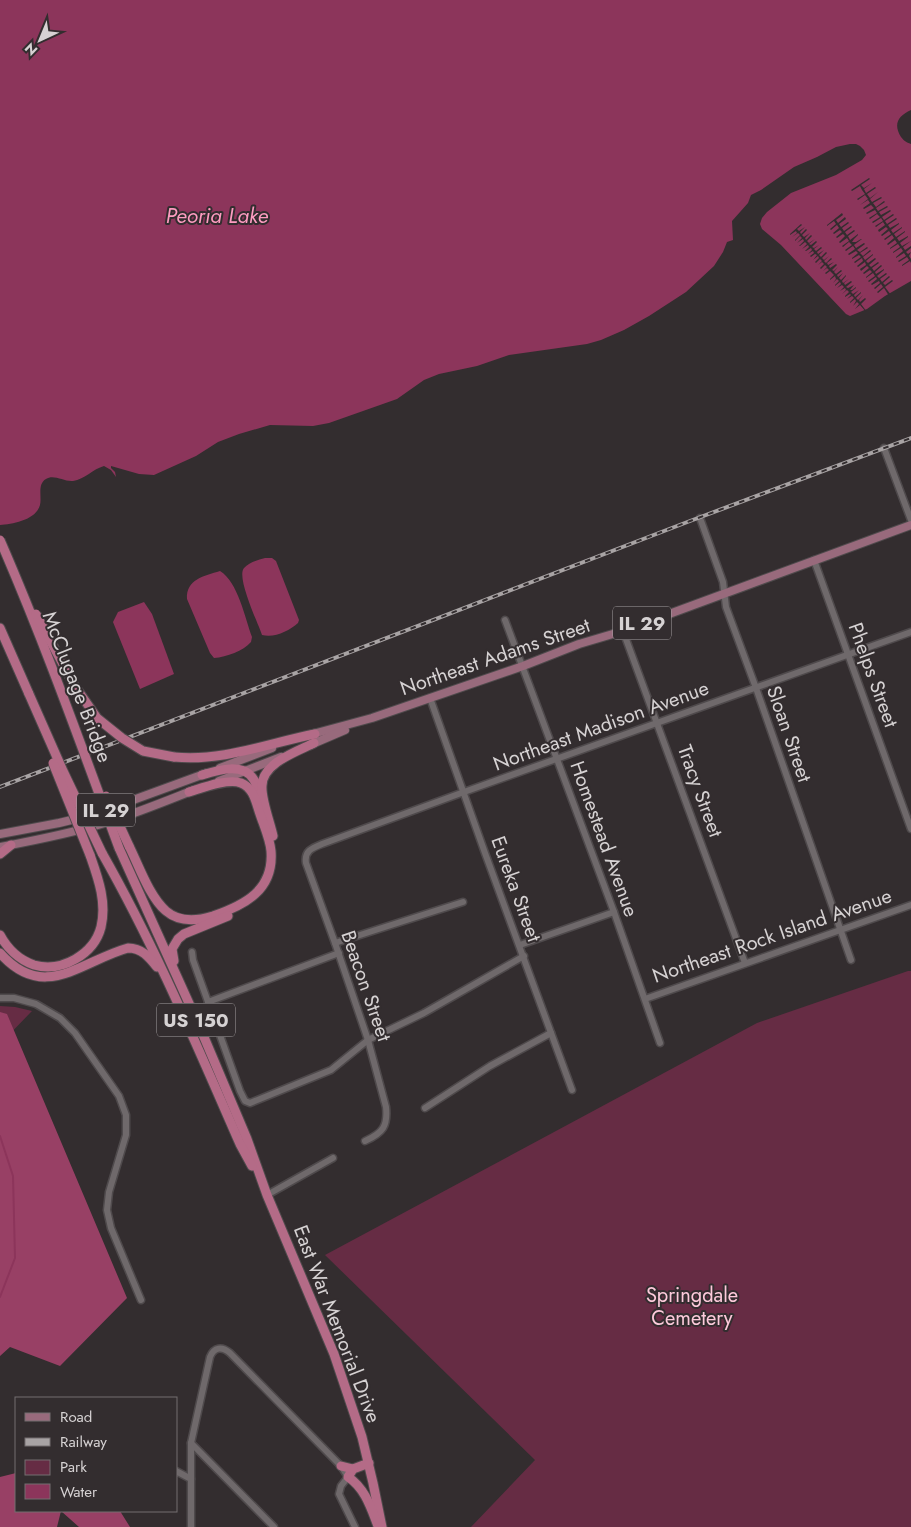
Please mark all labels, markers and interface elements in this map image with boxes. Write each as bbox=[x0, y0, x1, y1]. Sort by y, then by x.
north arrow bbox=[15, 15, 65, 65]
text: N bbox=[20, 38, 42, 60]
water label: Peoria Lake bbox=[166, 201, 269, 231]
road number: IL 29 bbox=[613, 606, 671, 640]
street label: McClugage Bridge bbox=[35, 607, 119, 767]
street label: Northeast Adams Street bbox=[396, 611, 594, 703]
street label: Phelps Street bbox=[841, 619, 905, 732]
street label: Northeast Madison Avenue bbox=[489, 673, 713, 779]
street label: Sloan Street bbox=[759, 682, 819, 786]
street label: Tracy Street bbox=[670, 741, 730, 841]
street label: Homestead Avenue bbox=[562, 757, 646, 921]
road number: IL 29 bbox=[77, 794, 135, 826]
street label: Eureka Street bbox=[483, 832, 549, 946]
street label: Northeast Rock Island Avenue bbox=[649, 881, 895, 991]
street label: Beacon Street bbox=[333, 927, 399, 1046]
road number: US 150 bbox=[157, 1004, 235, 1036]
street label: East War Memorial Drive bbox=[286, 1221, 388, 1427]
park label: Springdale Cemetery bbox=[646, 1281, 738, 1333]
legend bbox=[15, 1397, 178, 1512]
text: Road bbox=[60, 1406, 92, 1428]
text: Railway bbox=[60, 1431, 107, 1453]
text: Park bbox=[60, 1456, 87, 1478]
text: Water bbox=[60, 1481, 98, 1503]

